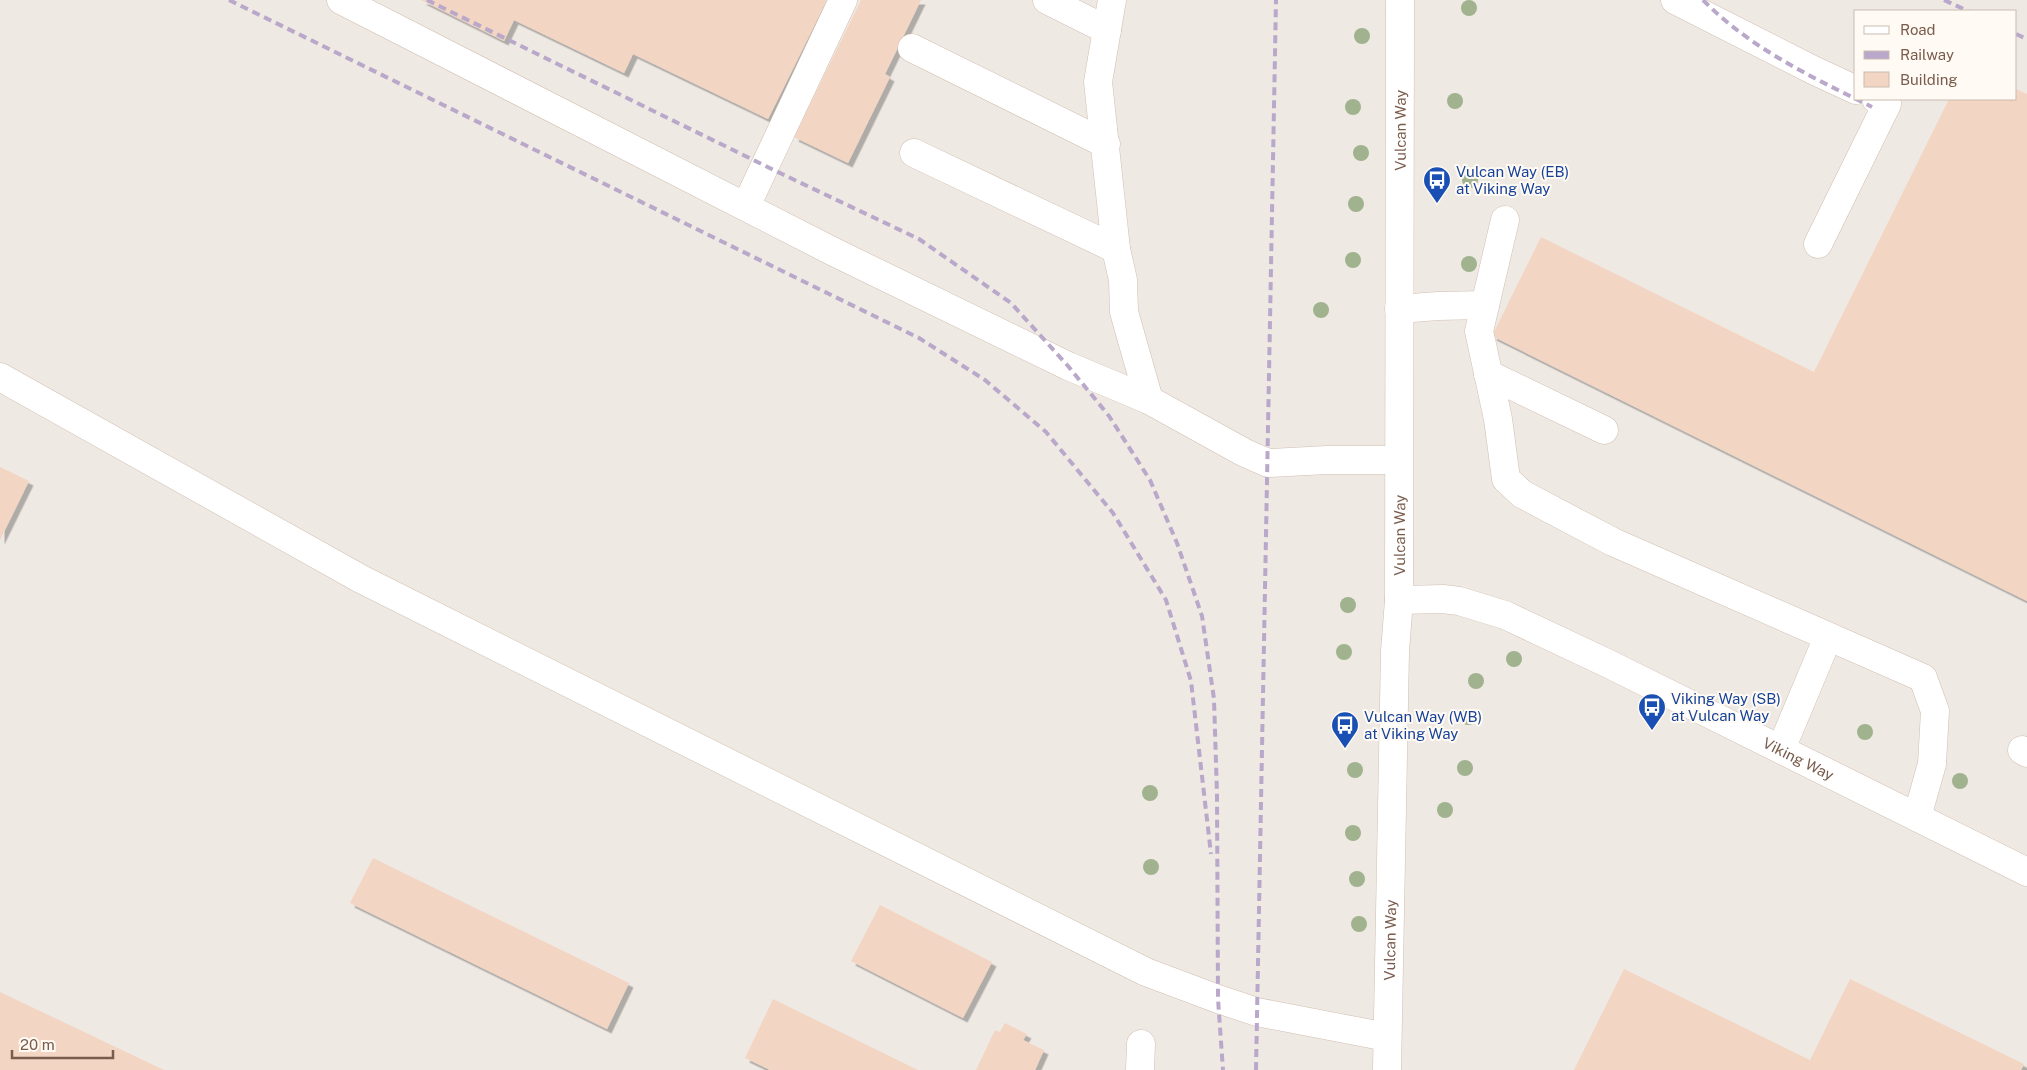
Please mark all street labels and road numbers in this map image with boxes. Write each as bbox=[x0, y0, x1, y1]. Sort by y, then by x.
street label: Vulcan Way bbox=[1391, 90, 1408, 171]
street label: Vulcan Way bbox=[1391, 495, 1408, 576]
street label: Viking Way bbox=[1760, 734, 1837, 783]
street label: Vulcan Way bbox=[1380, 899, 1399, 981]

